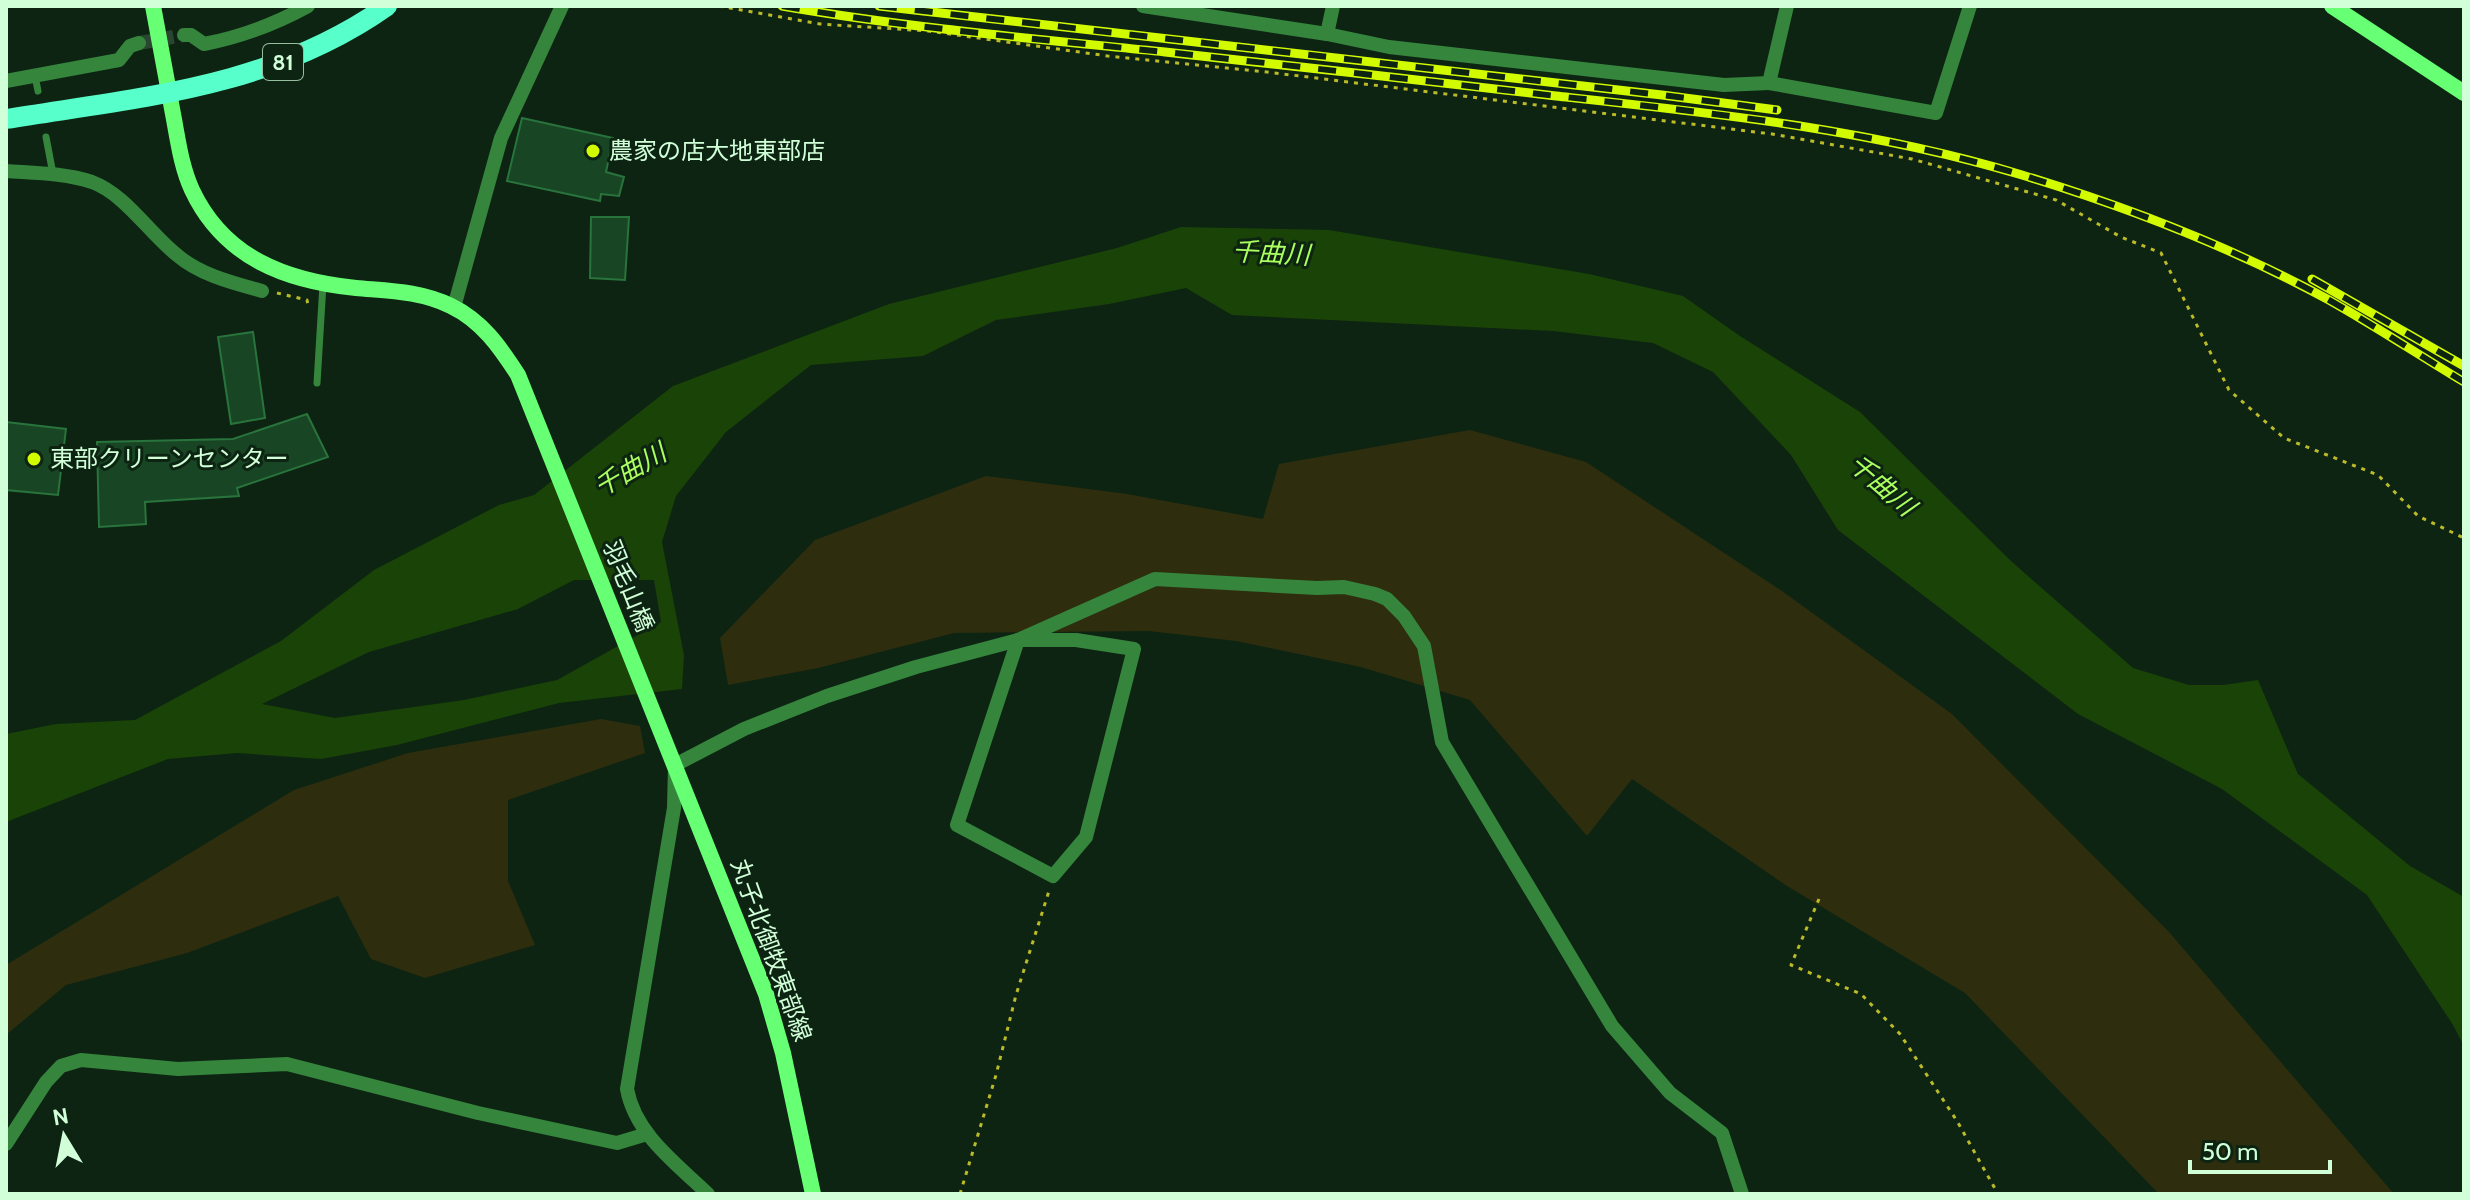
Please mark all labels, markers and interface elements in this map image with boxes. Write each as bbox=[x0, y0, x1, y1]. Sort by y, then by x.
road number: 81 bbox=[263, 44, 303, 80]
place label: 農家の店大地東部店 bbox=[609, 136, 825, 165]
marker: 農家の店大地東部店 bbox=[584, 142, 602, 160]
water label: 千曲川 bbox=[1231, 235, 1314, 271]
water label: 千曲川 bbox=[588, 435, 674, 503]
place label: 東部クリーンセンター bbox=[50, 444, 289, 473]
water label: 千曲川 bbox=[1842, 447, 1924, 525]
marker: 東部クリーンセンター bbox=[25, 450, 43, 468]
street label: 羽毛山橋 bbox=[597, 536, 660, 636]
street label: 丸子北御牧東部線 bbox=[725, 855, 818, 1045]
north arrow bbox=[24, 1096, 104, 1176]
text: N bbox=[51, 1102, 71, 1131]
scale bar bbox=[2190, 1124, 2330, 1174]
text: 50 m bbox=[2202, 1137, 2258, 1166]

